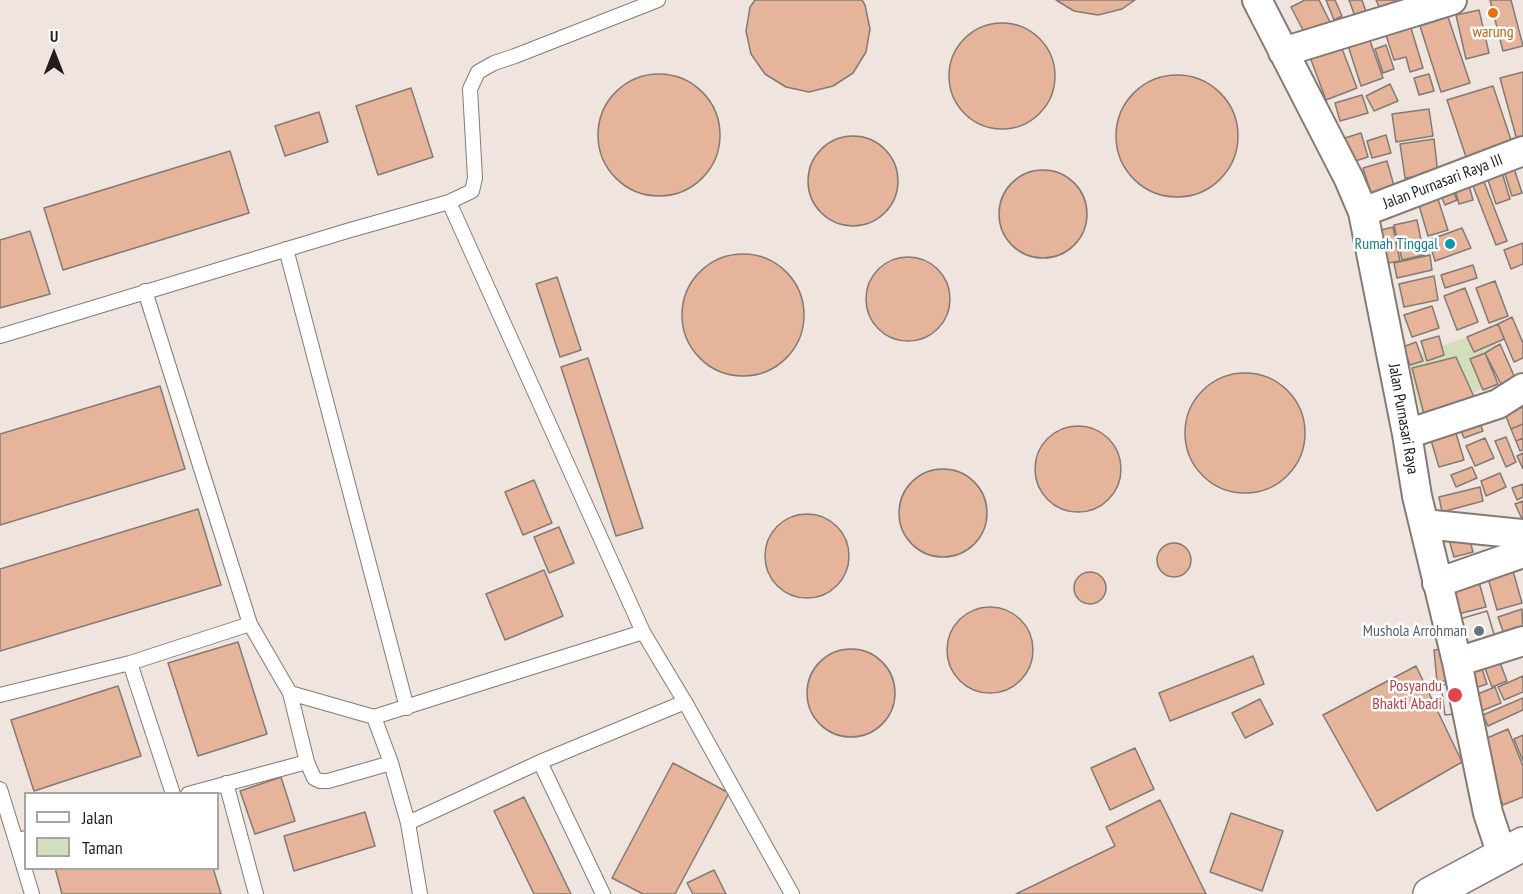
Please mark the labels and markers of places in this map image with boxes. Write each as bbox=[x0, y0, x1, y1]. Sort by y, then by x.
marker: warung bbox=[1486, 6, 1500, 20]
place label: warung bbox=[1472, 22, 1514, 42]
place label: Rumah Tinggal bbox=[1355, 234, 1438, 254]
marker: Rumah Tinggal bbox=[1443, 237, 1457, 251]
place label: Mushola Arrohman bbox=[1363, 621, 1467, 641]
marker: Mushola Arrohman bbox=[1472, 624, 1486, 638]
place label: Posyandu Bhakti Abadi bbox=[1372, 676, 1442, 714]
marker: Posyandu Bhakti Abadi bbox=[1446, 686, 1464, 704]

